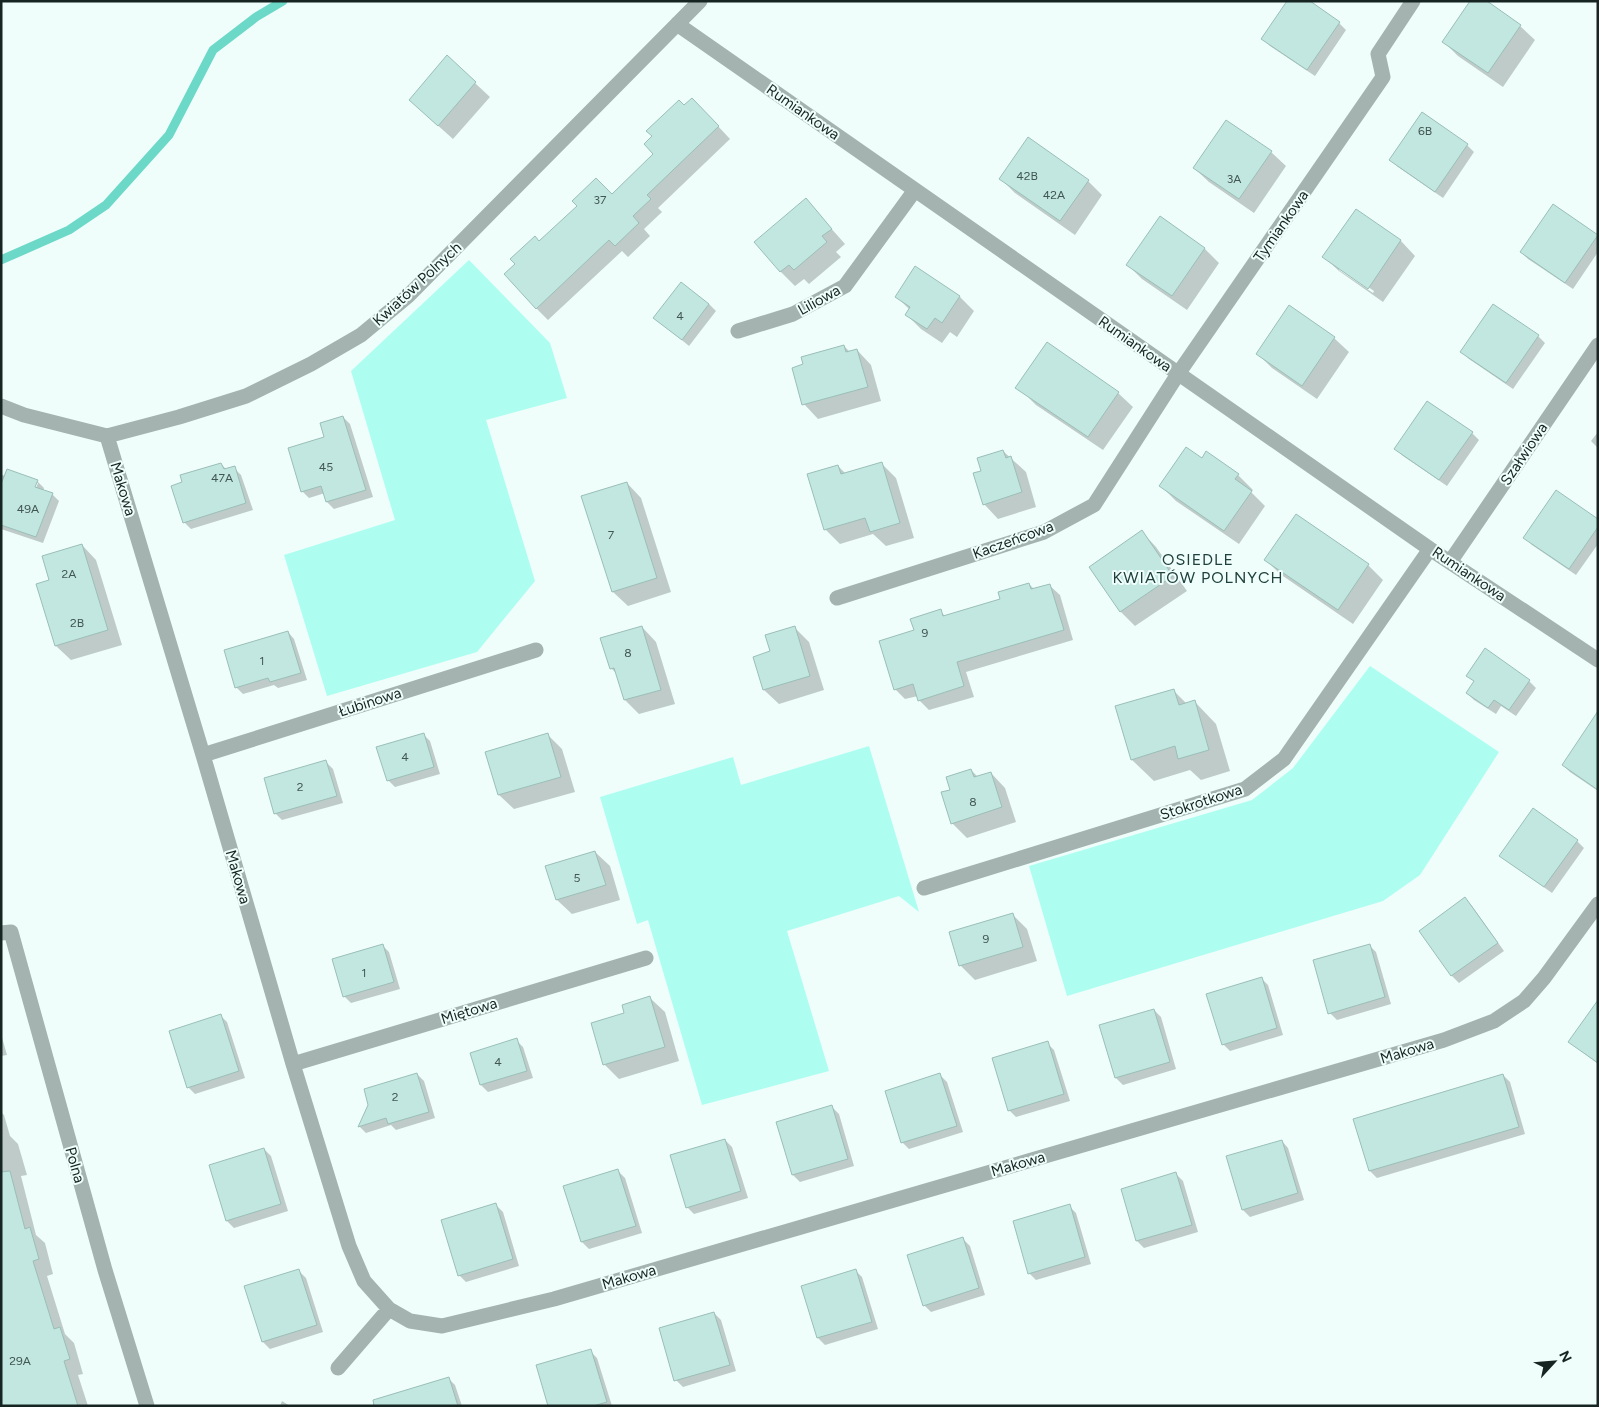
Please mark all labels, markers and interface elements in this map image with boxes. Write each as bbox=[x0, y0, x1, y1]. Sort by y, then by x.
street label: Rumiankowa bbox=[763, 80, 843, 144]
house number: 6B bbox=[1418, 124, 1432, 138]
house number: 42B bbox=[1016, 169, 1038, 183]
house number: 3A bbox=[1227, 172, 1241, 186]
street label: Tymiankowa bbox=[1250, 187, 1312, 265]
house number: 42A bbox=[1043, 188, 1065, 202]
house number: 37 bbox=[594, 193, 607, 207]
street label: Kwiatów Polnych bbox=[369, 238, 465, 330]
street label: Liliowa bbox=[795, 281, 843, 319]
house number: 4 bbox=[676, 309, 684, 323]
street label: Rumiankowa bbox=[1095, 312, 1175, 376]
street label: Szałwiowa bbox=[1497, 419, 1551, 489]
street label: Makowa bbox=[106, 460, 140, 518]
house number: 45 bbox=[319, 460, 333, 474]
house number: 47A bbox=[211, 471, 233, 485]
house number: 49A bbox=[17, 502, 39, 516]
street label: Kaczeńcowa bbox=[970, 517, 1056, 563]
house number: 7 bbox=[608, 528, 615, 542]
street label: Rumiankowa bbox=[1429, 543, 1509, 605]
district label: OSIEDLE KWIATÓW POLNYCH bbox=[1112, 550, 1284, 587]
house number: 2A bbox=[62, 567, 76, 581]
house number: 2B bbox=[70, 616, 84, 630]
house number: 9 bbox=[922, 626, 929, 640]
house number: 8 bbox=[624, 646, 632, 660]
house number: 1 bbox=[260, 654, 264, 668]
street label: Łubinowa bbox=[337, 683, 403, 721]
house number: 4 bbox=[401, 750, 409, 764]
house number: 2 bbox=[297, 780, 303, 794]
street label: Stokrotkowa bbox=[1158, 780, 1244, 824]
house number: 8 bbox=[969, 795, 977, 809]
street label: Makowa bbox=[222, 848, 254, 906]
house number: 5 bbox=[574, 871, 581, 885]
house number: 9 bbox=[983, 932, 990, 946]
house number: 1 bbox=[362, 966, 366, 980]
street label: Miętowa bbox=[439, 994, 499, 1028]
street label: Makowa bbox=[1378, 1034, 1436, 1068]
house number: 4 bbox=[494, 1055, 502, 1069]
house number: 2 bbox=[392, 1090, 398, 1104]
street label: Polna bbox=[61, 1145, 89, 1185]
street label: Makowa bbox=[989, 1148, 1047, 1180]
street label: Makowa bbox=[600, 1261, 658, 1293]
north arrow bbox=[1529, 1337, 1579, 1387]
text: N bbox=[1555, 1348, 1575, 1365]
house number: 29A bbox=[9, 1354, 31, 1368]

